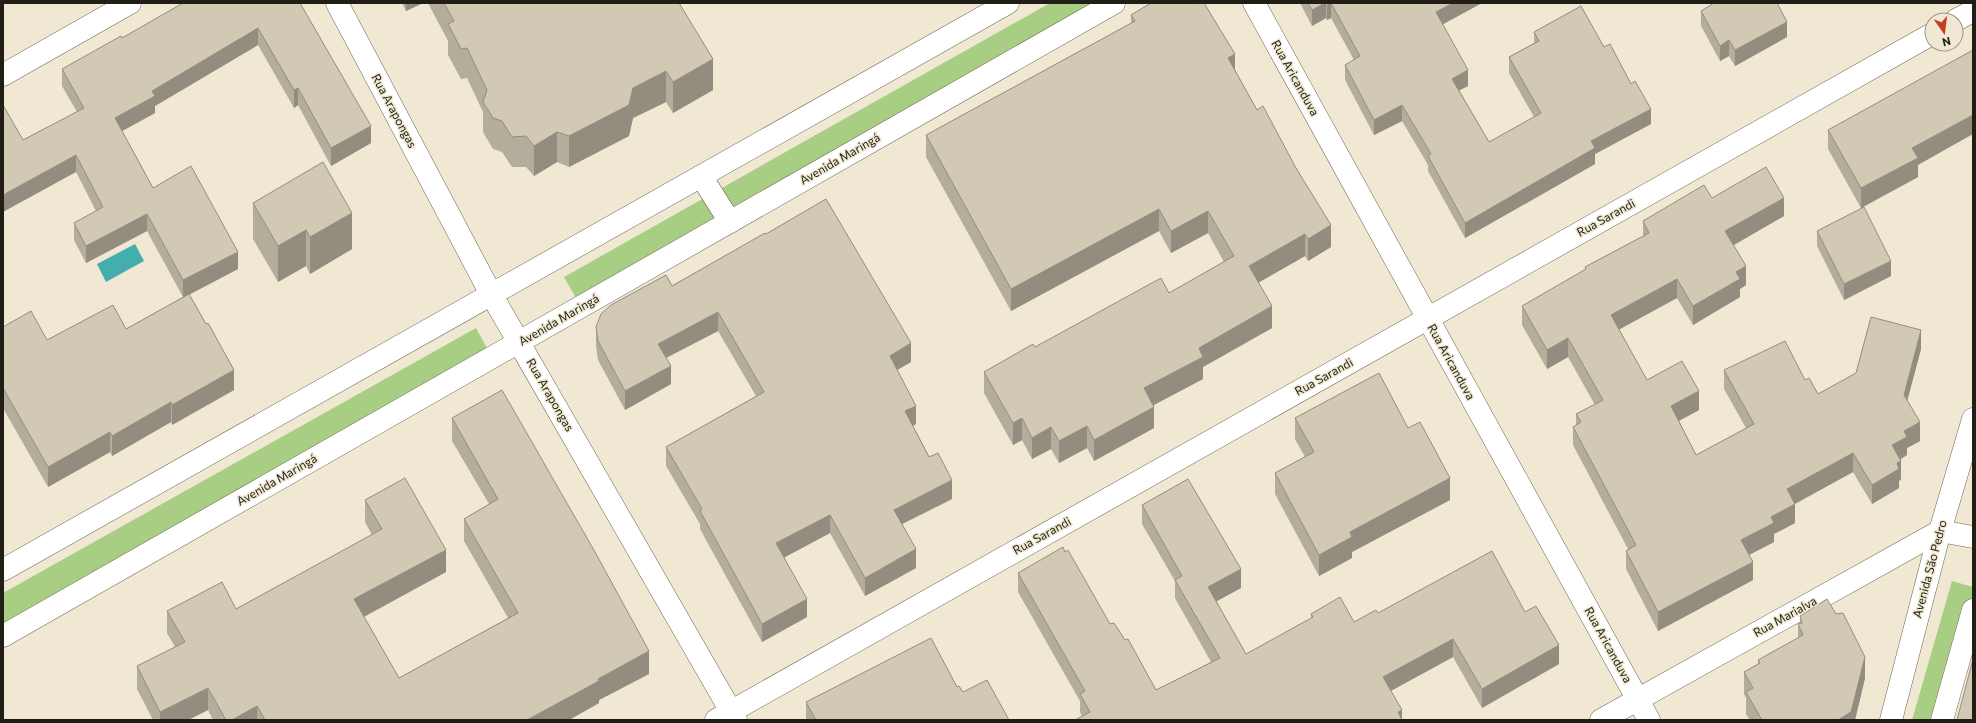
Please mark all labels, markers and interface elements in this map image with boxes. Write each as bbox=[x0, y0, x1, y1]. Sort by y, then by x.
north arrow bbox=[1924, 12, 1964, 52]
text: N bbox=[1941, 35, 1952, 49]
street label: Rua Aricanduva bbox=[1269, 37, 1322, 118]
street label: Rua Arapongas bbox=[370, 71, 420, 150]
street label: Avenida Maringá bbox=[797, 129, 882, 187]
street label: Rua Sarandi bbox=[1574, 195, 1637, 239]
street label: Avenida Maringá bbox=[516, 290, 601, 348]
street label: Rua Aricanduva bbox=[1425, 321, 1478, 402]
street label: Rua Sarandi bbox=[1292, 354, 1355, 398]
street label: Rua Arapongas bbox=[524, 356, 577, 433]
street label: Avenida Maringá bbox=[234, 450, 319, 508]
street label: Rua Sarandi bbox=[1010, 513, 1073, 557]
street label: Avenida São Pedro bbox=[1909, 518, 1949, 619]
street label: Rua Marialva bbox=[1750, 593, 1819, 639]
street label: Rua Aricanduva bbox=[1582, 604, 1635, 685]

